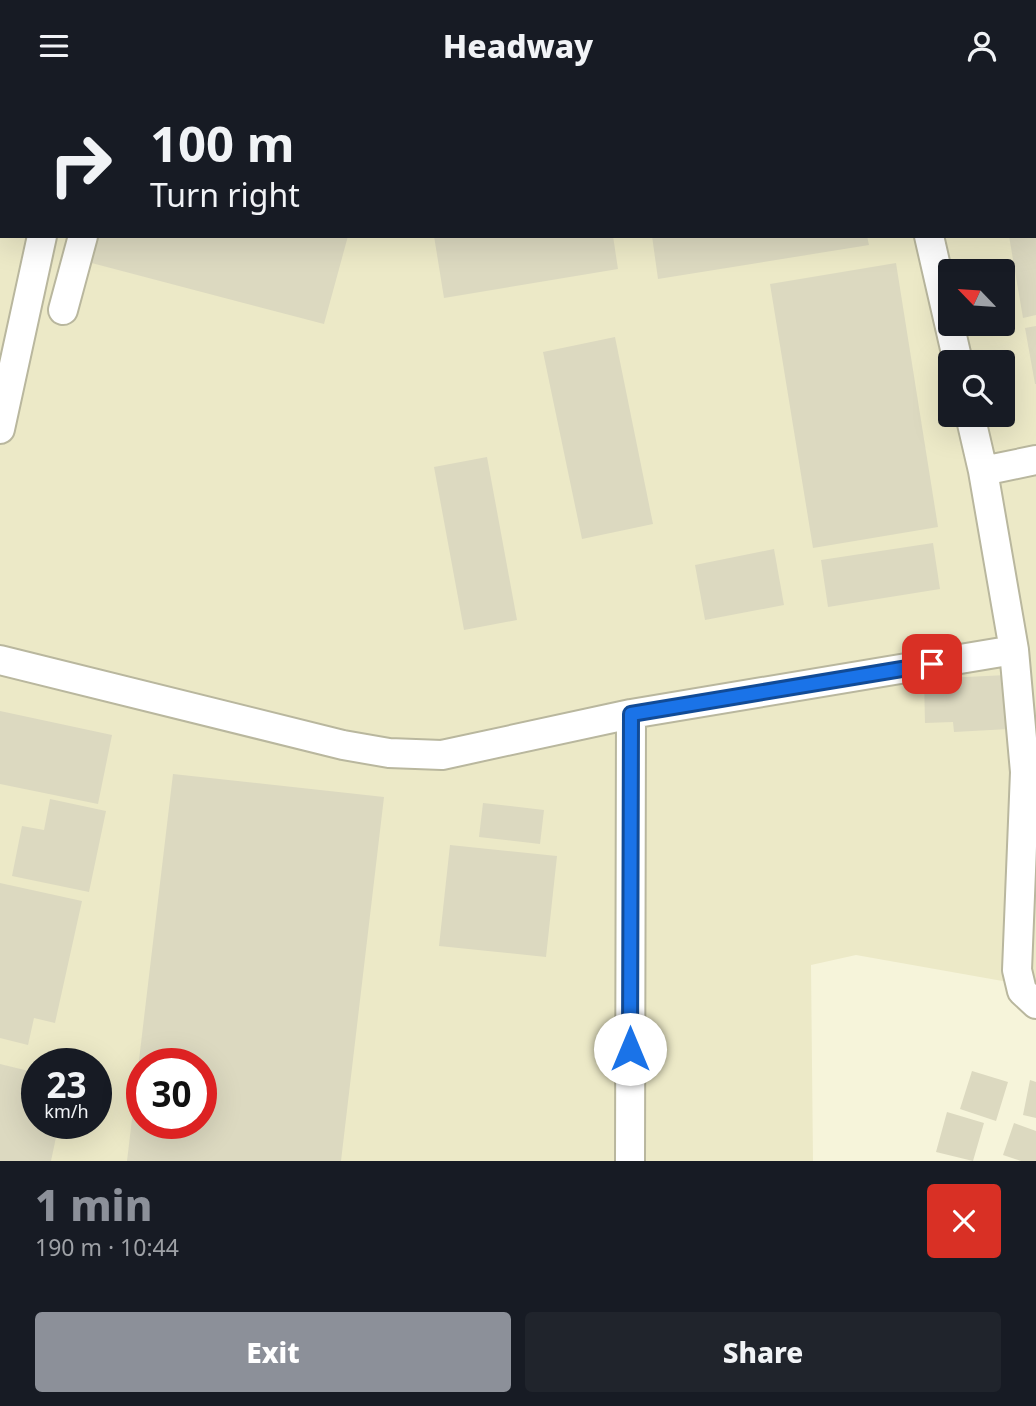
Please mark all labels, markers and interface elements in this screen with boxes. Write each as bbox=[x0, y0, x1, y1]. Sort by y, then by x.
text: Headway bbox=[443, 24, 593, 67]
icon: menu bbox=[35, 27, 73, 65]
icon: person bbox=[963, 27, 1001, 65]
text: 100 m bbox=[150, 110, 295, 176]
icon: right bbox=[35, 119, 126, 210]
text: Turn right bbox=[150, 173, 300, 216]
north arrow bbox=[938, 259, 1015, 336]
map controls bbox=[938, 259, 1015, 427]
button: search bbox=[938, 350, 1015, 427]
pin bbox=[902, 634, 962, 694]
icon: arrive bbox=[913, 645, 951, 683]
position arrow bbox=[593, 1012, 667, 1086]
speed limit sign: 30 bbox=[126, 1048, 217, 1139]
text: 23 bbox=[46, 1061, 87, 1108]
text: km/h bbox=[44, 1099, 89, 1123]
text: 1 min bbox=[35, 1176, 152, 1233]
button: close bbox=[927, 1184, 1001, 1258]
text: 190 m · 10:44 bbox=[35, 1231, 179, 1263]
button: Exit bbox=[35, 1312, 511, 1392]
button: Share bbox=[525, 1312, 1001, 1392]

